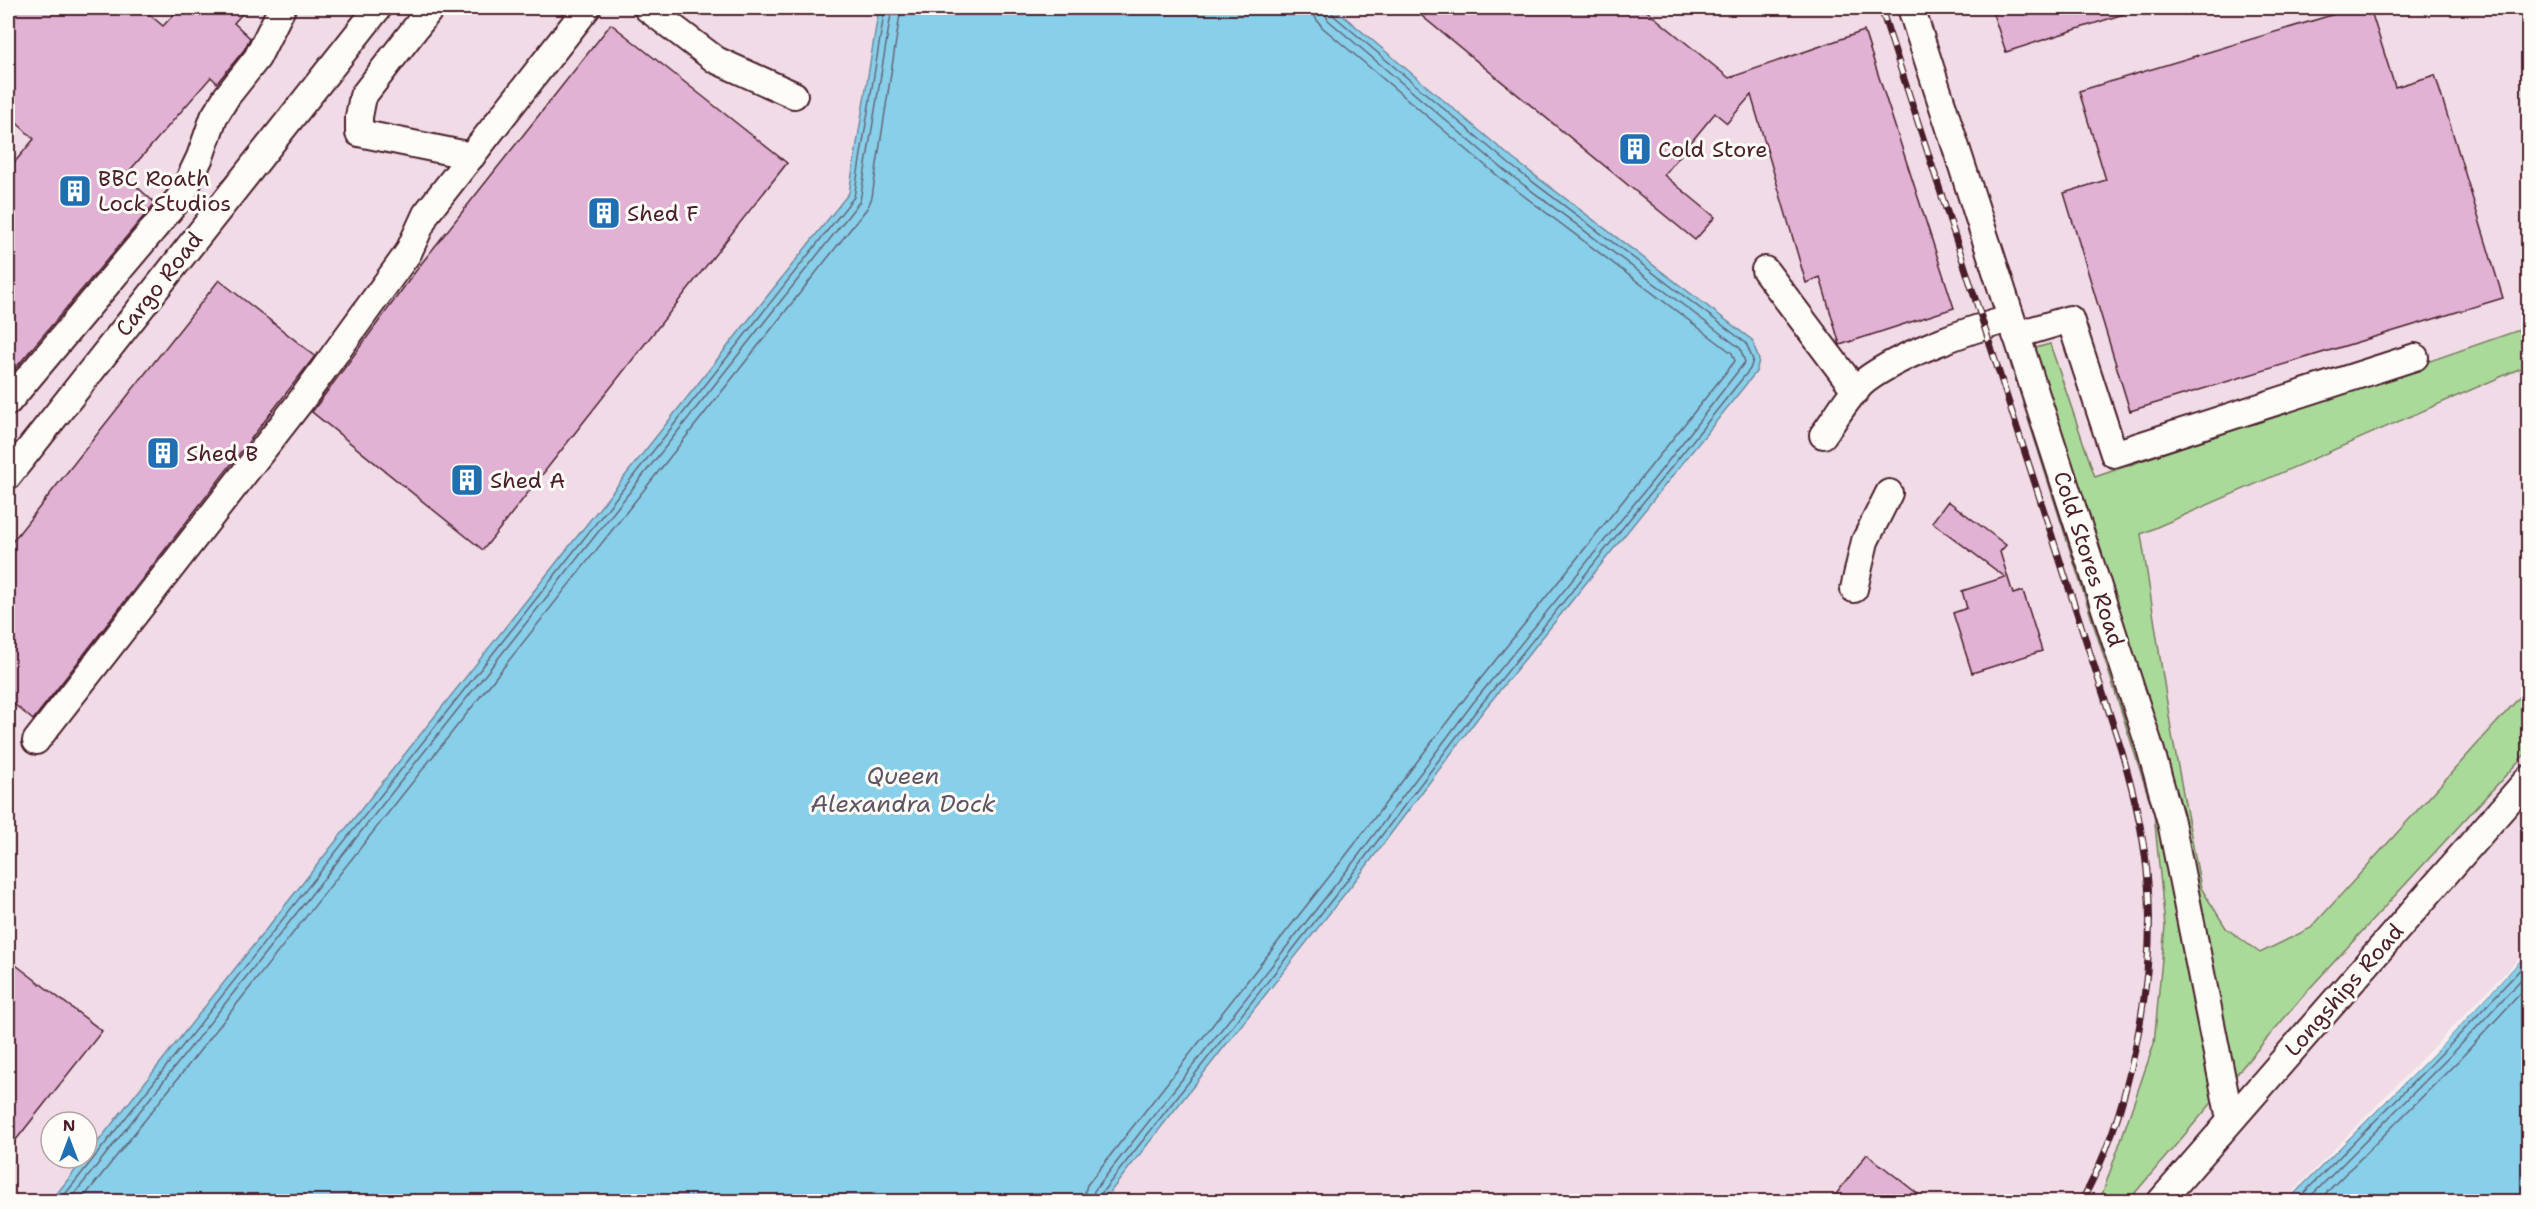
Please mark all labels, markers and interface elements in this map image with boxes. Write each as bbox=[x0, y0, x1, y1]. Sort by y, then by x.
building icon: Cold Store bbox=[1617, 131, 1653, 167]
place label: Cold Store bbox=[1658, 135, 1768, 164]
place label: BBC Roath Lock Studios bbox=[98, 164, 231, 218]
building icon: BBC Roath Lock Studios bbox=[57, 173, 93, 209]
building icon: Shed F bbox=[586, 195, 622, 231]
place label: Shed F bbox=[627, 199, 699, 228]
street label: Cargo Road bbox=[109, 226, 209, 342]
building icon: Shed B bbox=[145, 435, 181, 471]
place label: Shed B bbox=[186, 439, 258, 468]
building icon: Shed A bbox=[449, 462, 485, 498]
place label: Shed A bbox=[490, 466, 565, 495]
street label: Cold Stores Road bbox=[2047, 467, 2131, 651]
water label: Queen Alexandra Dock bbox=[810, 760, 996, 820]
street label: Longships Road bbox=[2278, 917, 2410, 1063]
north arrow bbox=[39, 1110, 99, 1170]
text: N bbox=[63, 1115, 75, 1136]

